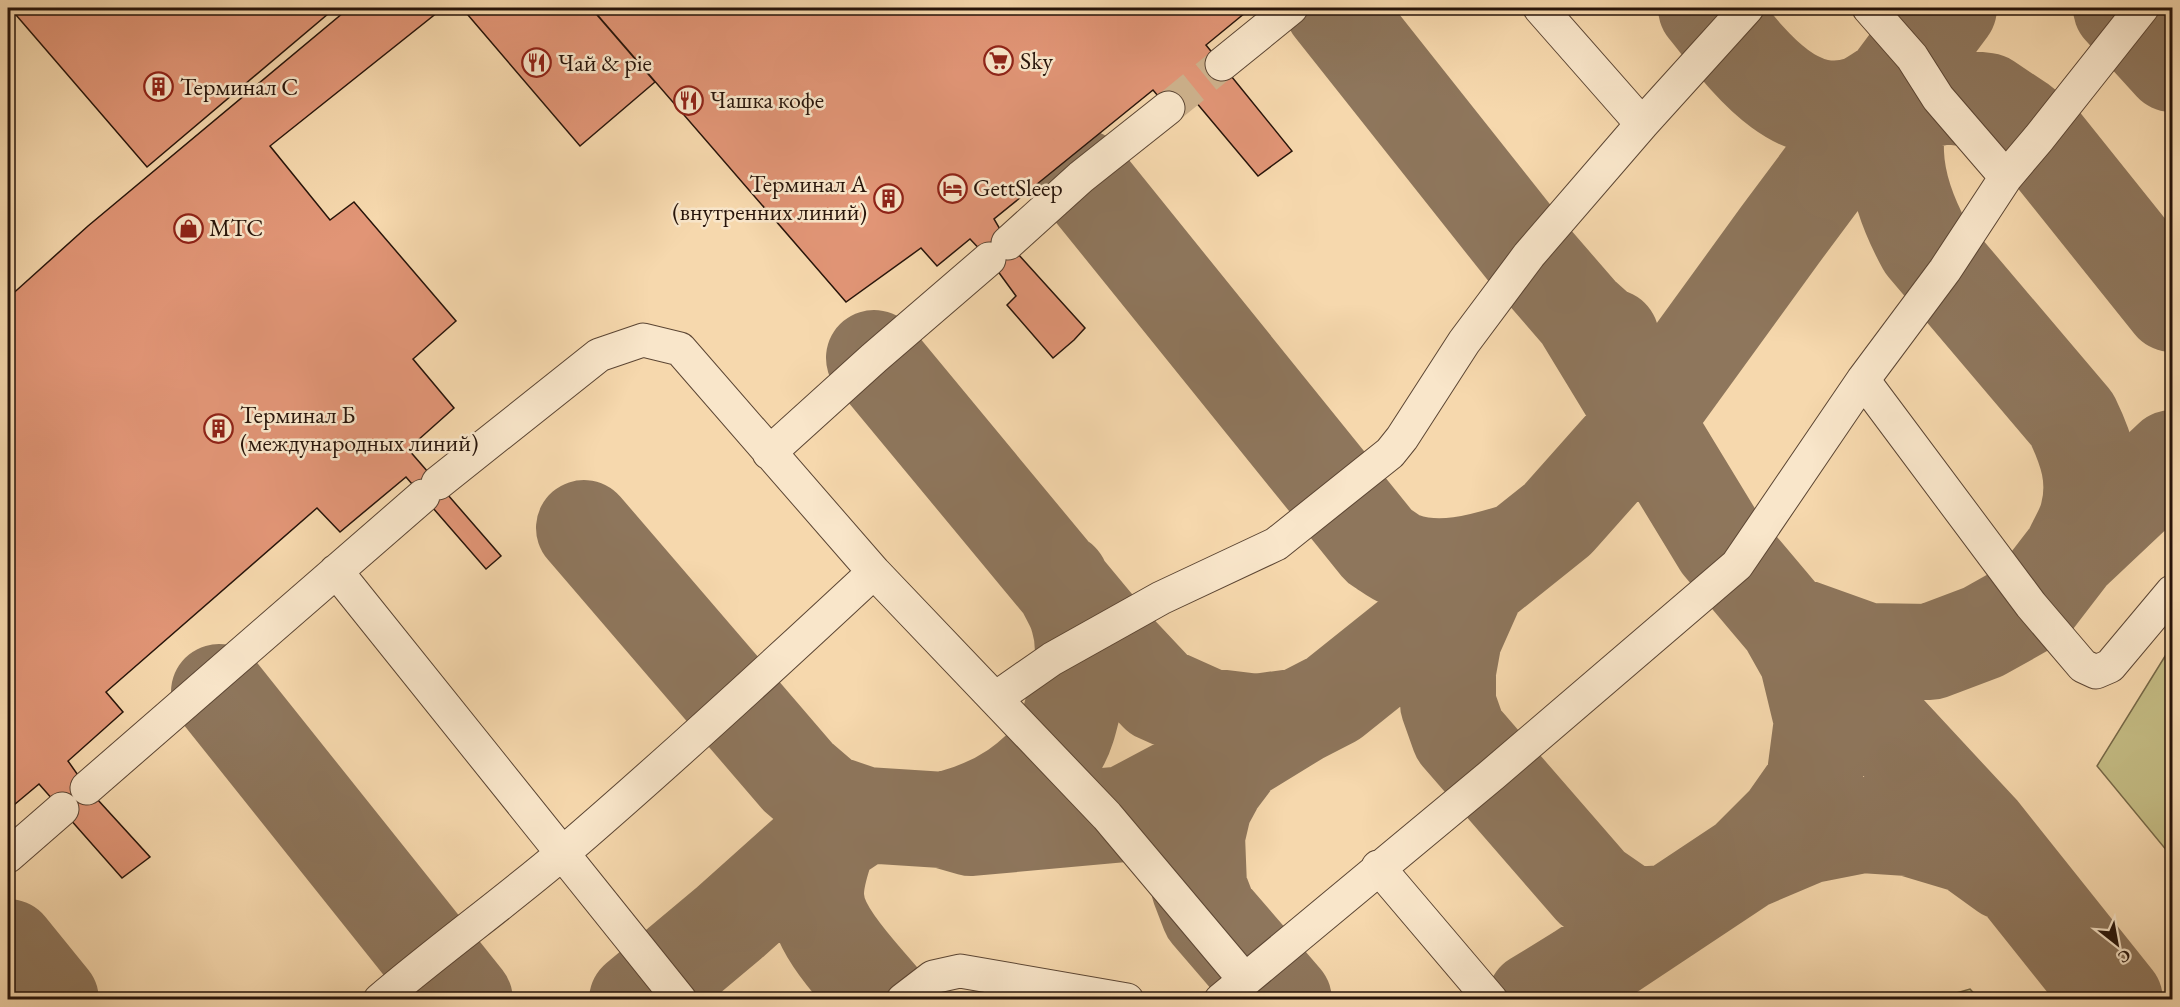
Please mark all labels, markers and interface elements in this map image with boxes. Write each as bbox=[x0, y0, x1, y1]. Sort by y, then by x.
supermarket icon: Sky bbox=[983, 45, 1015, 77]
place label: Sky bbox=[1020, 45, 1053, 76]
restaurant icon: Чай & pie bbox=[521, 47, 553, 79]
place label: Чай & pie bbox=[558, 47, 652, 78]
building icon: Терминал С bbox=[143, 71, 175, 103]
place label: Терминал С bbox=[180, 71, 298, 102]
restaurant icon: Чашка кофе bbox=[673, 84, 705, 116]
place label: Чашка кофе bbox=[710, 84, 824, 115]
place label: Терминал А (внутренних линий) bbox=[672, 168, 867, 227]
hotel icon: GettSleep bbox=[936, 172, 968, 204]
place label: GettSleep bbox=[973, 172, 1063, 203]
building icon: Терминал А (внутренних линий) bbox=[872, 182, 904, 214]
shop icon: МТС bbox=[172, 212, 204, 244]
place label: МТС bbox=[209, 212, 263, 243]
place label: Терминал Б (международных линий) bbox=[240, 399, 478, 458]
building icon: Терминал Б (международных линий) bbox=[203, 413, 235, 445]
north arrow bbox=[2087, 914, 2147, 974]
text: С bbox=[2114, 945, 2135, 968]

